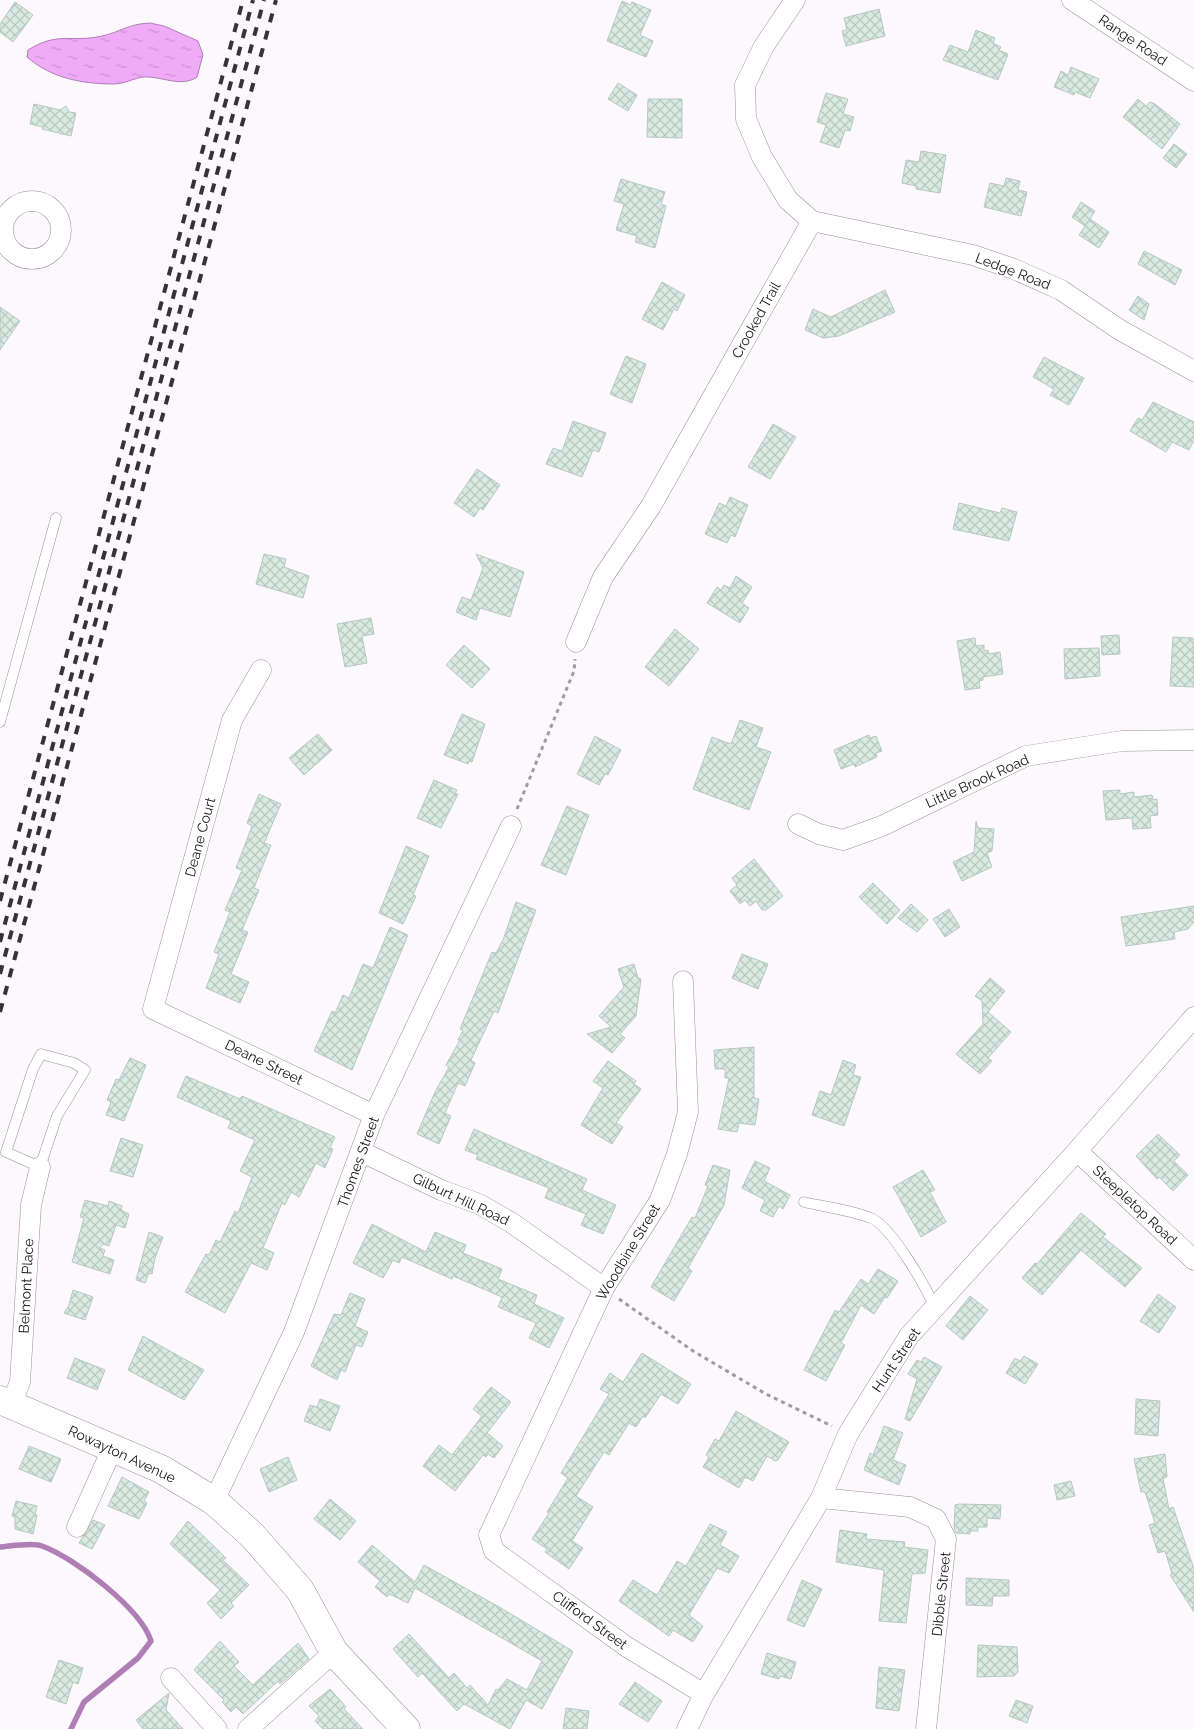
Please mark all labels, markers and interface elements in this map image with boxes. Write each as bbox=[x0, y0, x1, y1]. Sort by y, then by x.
street label: Range Road bbox=[1096, 11, 1170, 69]
street label: Ledge Road bbox=[973, 249, 1053, 293]
street label: Crooked Trail bbox=[728, 279, 784, 361]
street label: Little Brook Road bbox=[923, 751, 1031, 811]
street label: Deane Court bbox=[182, 795, 218, 879]
street label: Deane Street bbox=[222, 1036, 306, 1088]
street label: Thomes Street bbox=[334, 1114, 382, 1209]
street label: Steepletop Road bbox=[1090, 1162, 1180, 1248]
street label: Gilburt Hill Road bbox=[410, 1170, 512, 1228]
street label: Woodbine Street bbox=[593, 1201, 663, 1303]
street label: Belmont Place bbox=[16, 1238, 36, 1334]
street label: Hunt Street bbox=[869, 1325, 923, 1395]
street label: Rowayton Avenue bbox=[66, 1422, 178, 1486]
street label: Dibble Street bbox=[929, 1551, 953, 1637]
street label: Clifford Street bbox=[549, 1588, 631, 1653]

